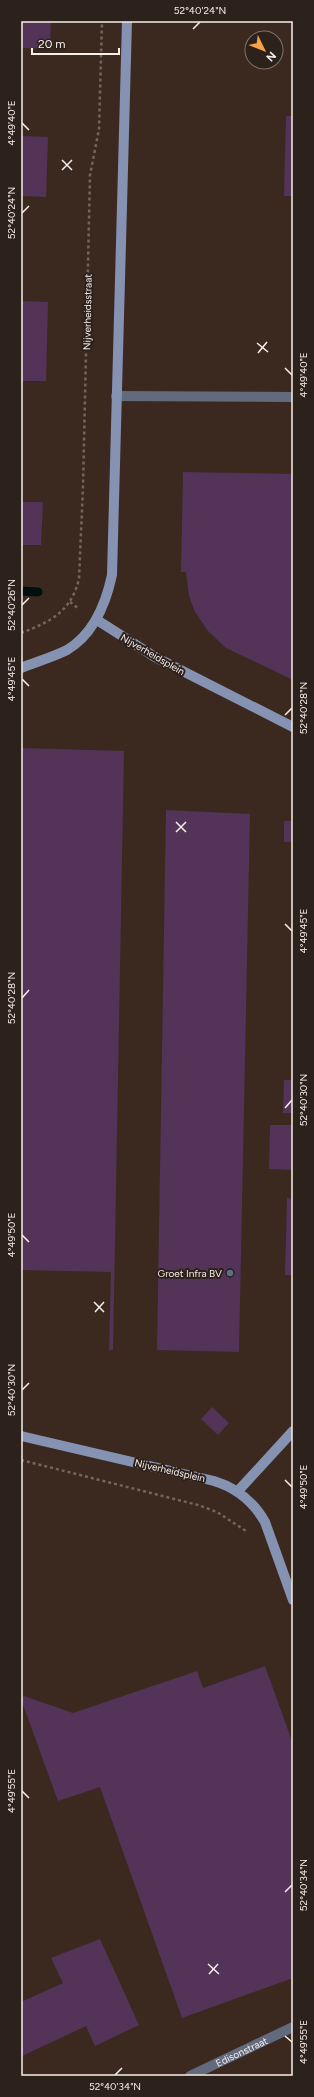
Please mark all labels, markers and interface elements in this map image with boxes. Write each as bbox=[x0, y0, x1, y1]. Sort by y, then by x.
text: 52°40'24"N bbox=[174, 4, 226, 17]
scale bar bbox=[32, 30, 119, 56]
north arrow bbox=[244, 30, 284, 70]
text: 20 m bbox=[38, 37, 66, 51]
text: N bbox=[263, 49, 279, 64]
text: 4°49'40"E bbox=[5, 100, 18, 146]
text: 52°40'24"N bbox=[5, 187, 18, 239]
street label: Nijverheidsstraat bbox=[80, 274, 95, 350]
text: 4°49'40"E bbox=[297, 352, 310, 398]
text: 52°40'26"N bbox=[5, 579, 18, 631]
street label: Nijverheidsplein bbox=[118, 631, 188, 678]
text: 4°49'45"E bbox=[5, 656, 18, 701]
text: 52°40'28"N bbox=[297, 682, 310, 734]
text: 4°49'45"E bbox=[297, 908, 310, 953]
text: 52°40'28"N bbox=[5, 972, 18, 1024]
text: 52°40'30"N bbox=[297, 1074, 310, 1126]
text: 4°49'50"E bbox=[5, 1212, 18, 1258]
place label: Groet Infra BV bbox=[158, 1267, 222, 1280]
marker: Groet Infra BV bbox=[225, 1268, 235, 1278]
text: 52°40'30"N bbox=[5, 1364, 18, 1416]
street label: Nijverheidsplein bbox=[133, 1456, 207, 1485]
text: 4°49'50"E bbox=[297, 1464, 310, 1510]
text: 4°49'55"E bbox=[5, 1769, 18, 1813]
text: 52°40'34"N bbox=[297, 1859, 310, 1911]
text: 4°49'55"E bbox=[297, 2020, 310, 2064]
street label: Edisonstraat bbox=[214, 2034, 270, 2070]
text: 52°40'34"N bbox=[89, 2080, 141, 2093]

